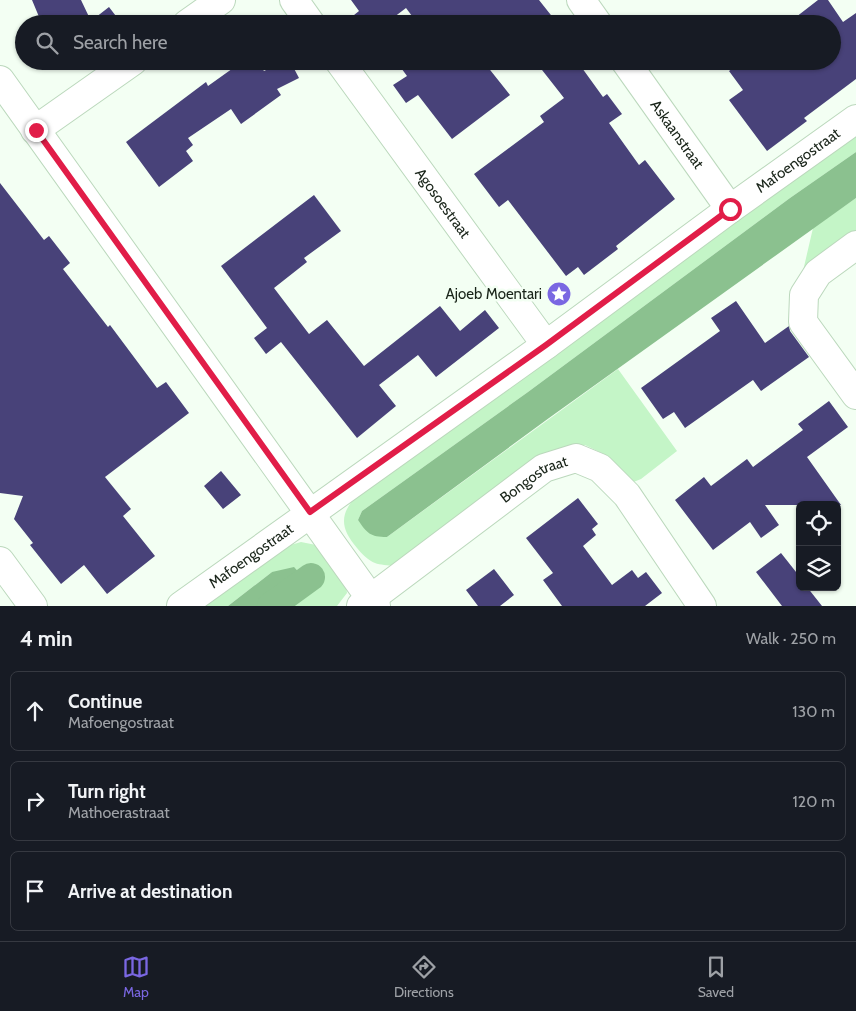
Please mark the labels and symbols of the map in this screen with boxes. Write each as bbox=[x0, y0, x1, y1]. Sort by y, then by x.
street label: Askaanstraat bbox=[647, 97, 708, 172]
route end bbox=[25, 119, 48, 142]
street label: Mafoengostraat bbox=[752, 124, 844, 197]
street label: Agosoestraat bbox=[411, 165, 474, 242]
route start bbox=[719, 198, 742, 221]
place icon: Ajoeb Moentari bbox=[546, 281, 572, 307]
place label: Ajoeb Moentari bbox=[446, 285, 542, 303]
street label: Bongostraat bbox=[497, 452, 570, 507]
street label: Mafoengostraat bbox=[205, 520, 297, 592]

